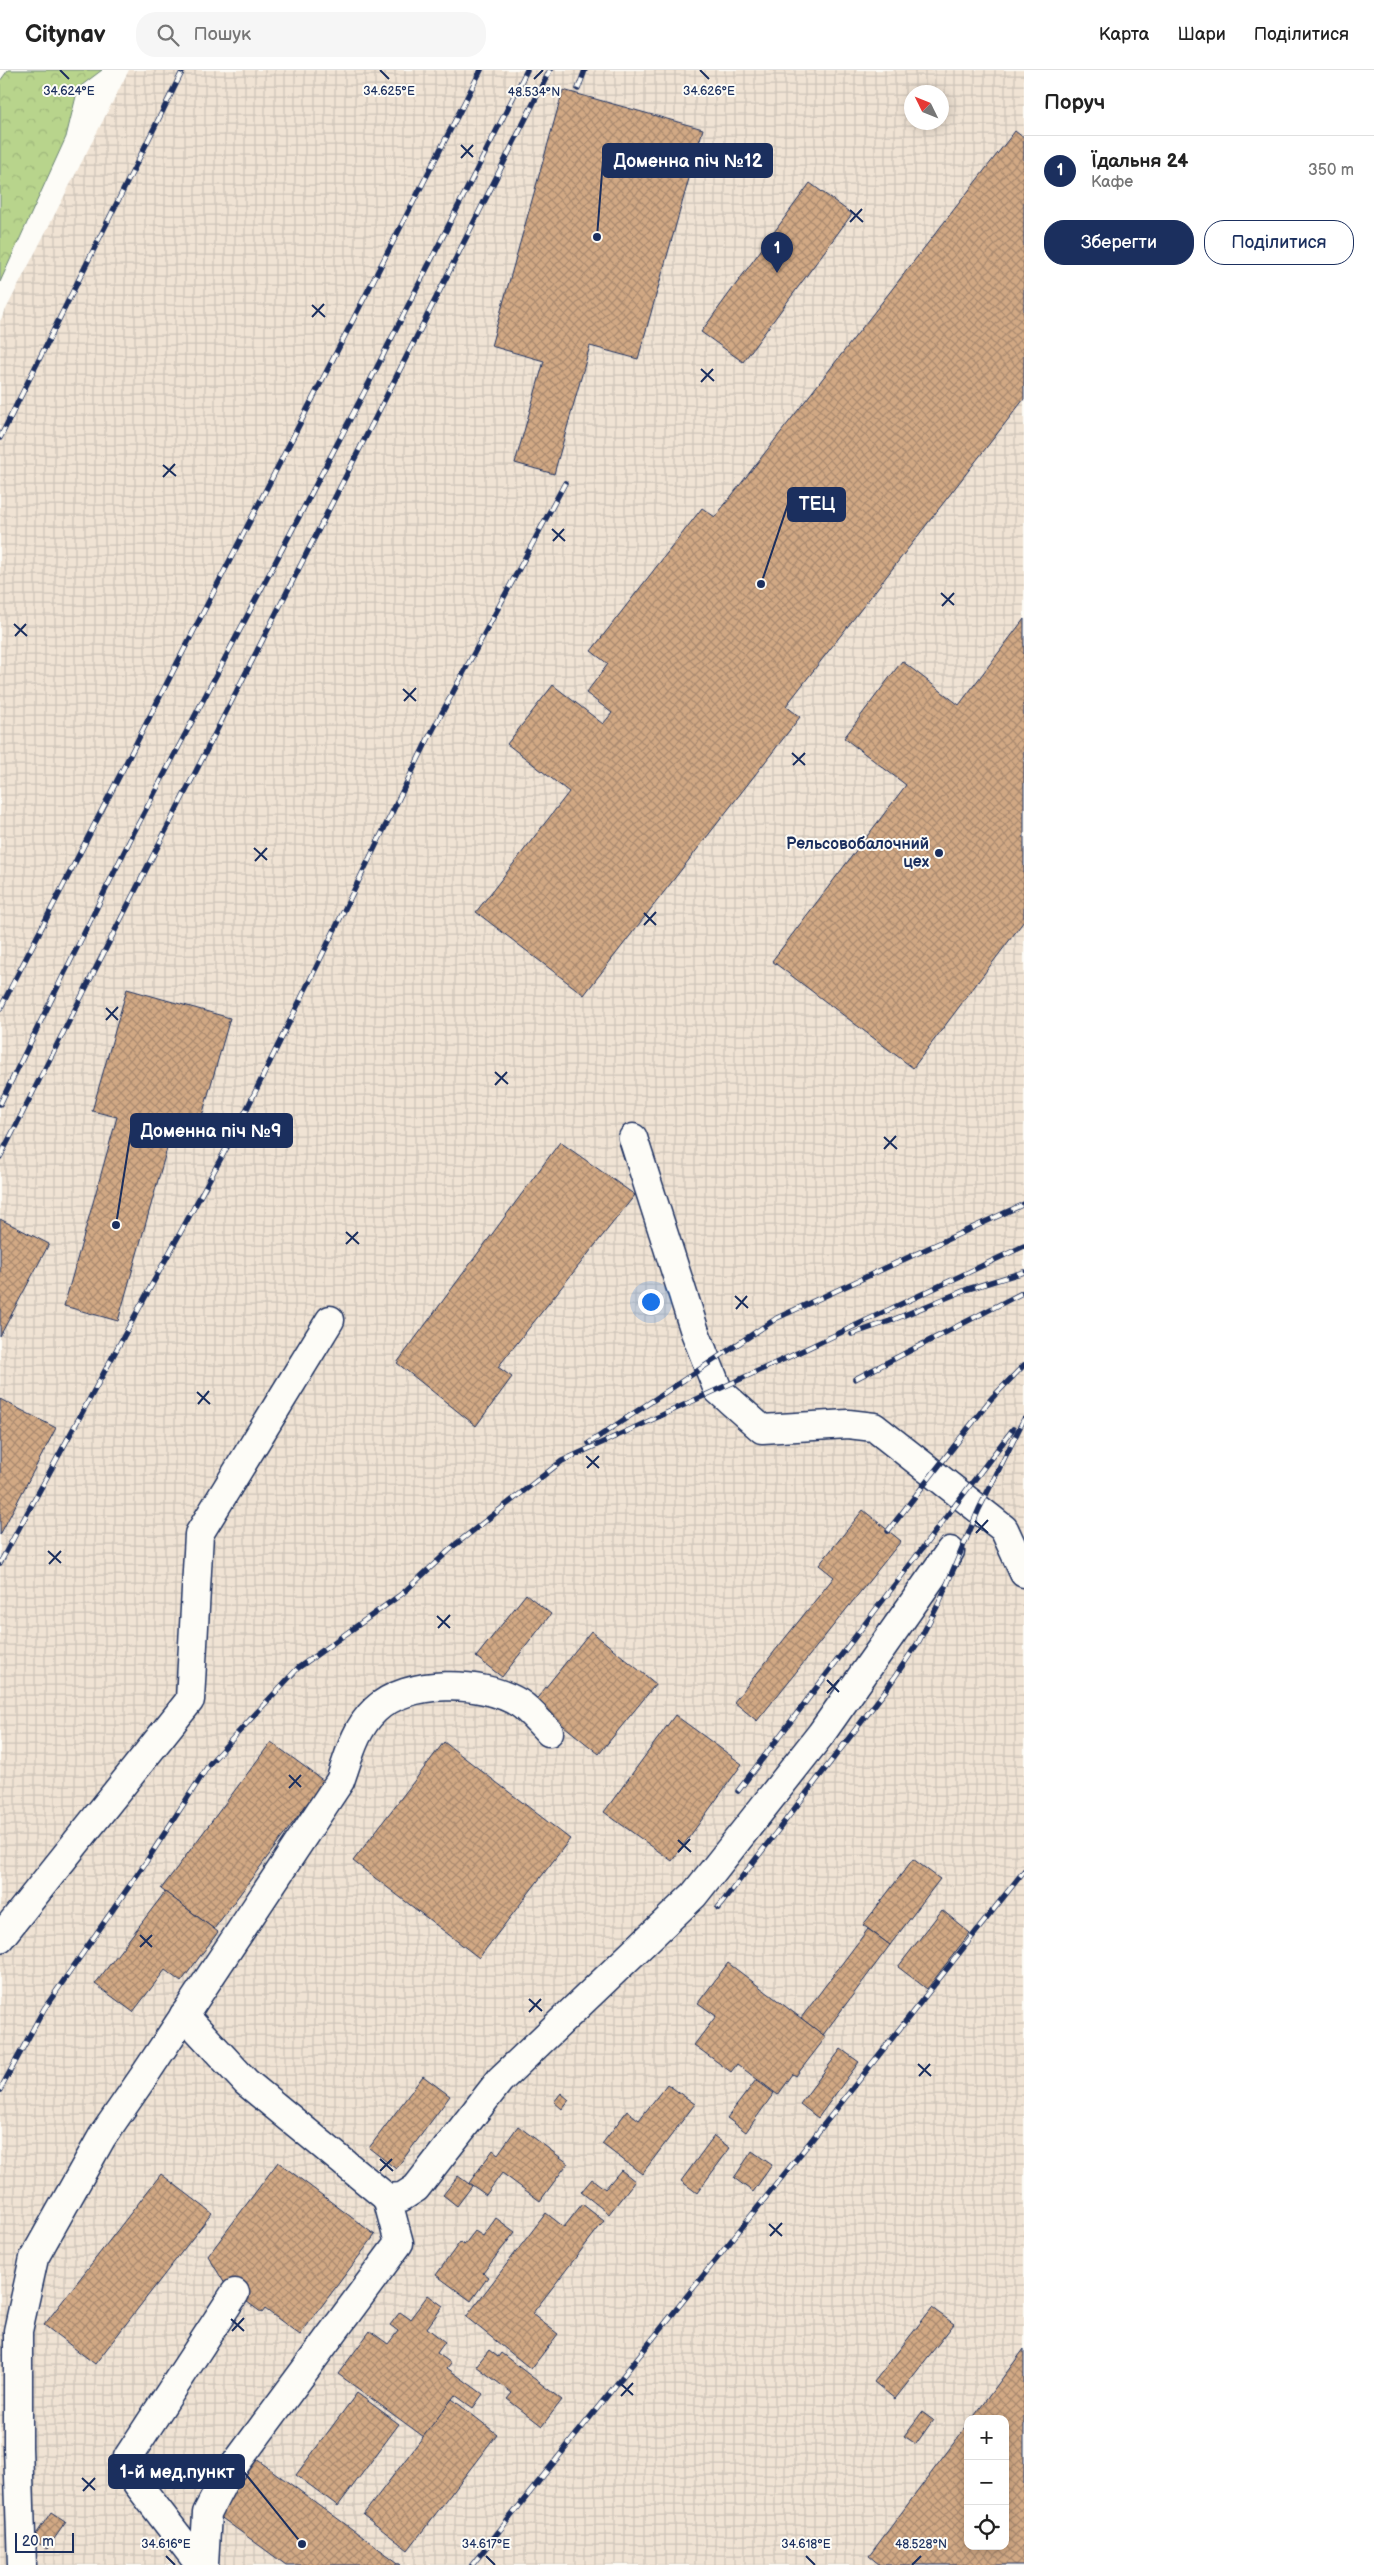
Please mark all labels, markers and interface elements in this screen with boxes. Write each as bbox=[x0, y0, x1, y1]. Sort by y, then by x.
search box bbox=[136, 12, 486, 57]
text: Citynav bbox=[25, 20, 106, 49]
icon: search bbox=[154, 21, 182, 49]
text: Пошук bbox=[194, 23, 251, 46]
text: Карта bbox=[1099, 24, 1149, 45]
text: Шари bbox=[1177, 24, 1226, 45]
text: Поділитися bbox=[1254, 24, 1349, 45]
text: 34.624°E bbox=[43, 84, 95, 99]
text: 34.625°E bbox=[363, 84, 415, 99]
text: 34.626°E bbox=[683, 84, 735, 99]
text: 48.534°N bbox=[508, 85, 560, 100]
north arrow bbox=[904, 85, 949, 130]
text: Поруч bbox=[1044, 90, 1105, 115]
callout: Доменна піч №12 bbox=[603, 144, 772, 177]
text: Їдальня 24 bbox=[1091, 150, 1188, 173]
text: Доменна піч №12 bbox=[614, 151, 763, 172]
text: 1 bbox=[1057, 161, 1063, 180]
text: 350 m bbox=[1308, 161, 1354, 180]
text: Кафе bbox=[1091, 173, 1133, 192]
button: Зберегти bbox=[1044, 220, 1194, 265]
button: Поділитися bbox=[1204, 220, 1354, 265]
pin: 1 bbox=[761, 232, 793, 273]
callout: ТЕЦ bbox=[788, 488, 845, 521]
text: ТЕЦ bbox=[799, 494, 835, 515]
place label: Рельсовобалочний цех bbox=[786, 835, 930, 872]
marker: Рельсовобалочний цех bbox=[933, 847, 945, 859]
callout: Доменна піч №9 bbox=[131, 1114, 292, 1147]
text: Доменна піч №9 bbox=[140, 1121, 282, 1142]
your location bbox=[638, 1289, 664, 1315]
map controls bbox=[964, 2415, 1009, 2550]
button: + bbox=[964, 2415, 1009, 2460]
callout: 1-й мед.пункт bbox=[109, 2455, 244, 2488]
button: − bbox=[964, 2460, 1009, 2505]
text: 1-й мед.пункт bbox=[120, 2462, 235, 2483]
button: locate bbox=[964, 2505, 1009, 2550]
scale bar bbox=[15, 2530, 74, 2553]
text: 20 m bbox=[22, 2533, 54, 2550]
text: 34.616°E bbox=[141, 2537, 191, 2552]
text: 34.617°E bbox=[462, 2537, 510, 2552]
text: 34.618°E bbox=[781, 2537, 831, 2552]
text: 48.528°N bbox=[895, 2537, 947, 2552]

